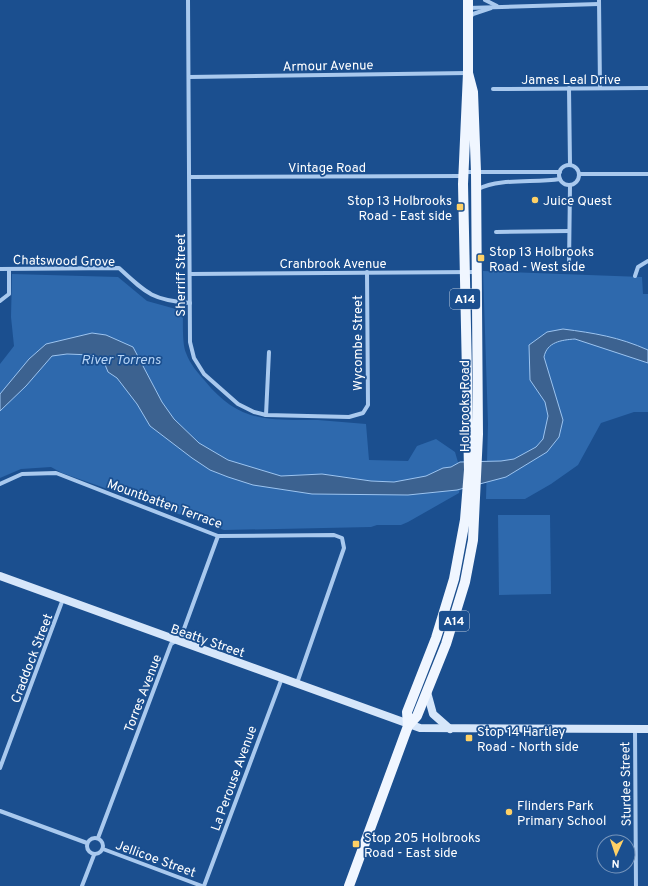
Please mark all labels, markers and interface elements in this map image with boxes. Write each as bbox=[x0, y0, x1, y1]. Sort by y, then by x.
street label: Armour Avenue bbox=[283, 58, 374, 76]
street label: James Leal Drive bbox=[521, 73, 621, 89]
street label: Vintage Road bbox=[288, 161, 366, 177]
place label: Stop 13 Holbrooks Road - East side bbox=[347, 194, 452, 225]
place label: Juice Quest bbox=[543, 194, 612, 210]
marker: Juice Quest bbox=[530, 195, 540, 205]
marker: Stop 13 Holbrooks Road - East side bbox=[455, 202, 465, 212]
street label: Sherriff Street bbox=[174, 233, 190, 317]
place label: Stop 13 Holbrooks Road - West side bbox=[489, 245, 594, 276]
street label: Chatswood Grove bbox=[13, 253, 115, 271]
marker: Stop 13 Holbrooks Road - West side bbox=[476, 253, 486, 263]
street label: Cranbrook Avenue bbox=[279, 257, 387, 273]
road number: A14 bbox=[450, 289, 480, 309]
street label: Wycombe Street bbox=[351, 295, 367, 391]
water label: River Torrens bbox=[81, 352, 162, 369]
street label: Holbrooks Road bbox=[458, 360, 474, 452]
street label: Mountbatten Terrace bbox=[104, 477, 224, 533]
road number: A14 bbox=[439, 611, 469, 631]
street label: Craddock Street bbox=[8, 612, 57, 706]
street label: Beatty Street bbox=[168, 622, 247, 662]
street label: Torres Avenue bbox=[122, 652, 166, 735]
street label: La Perouse Avenue bbox=[208, 724, 261, 833]
place label: Stop 14 Hartley Road - North side bbox=[477, 725, 579, 756]
marker: Stop 14 Hartley Road - North side bbox=[464, 733, 474, 743]
street label: Sturdee Street bbox=[618, 741, 636, 826]
place label: Flinders Park Primary School bbox=[517, 799, 606, 830]
marker: Flinders Park Primary School bbox=[504, 807, 514, 817]
place label: Stop 205 Holbrooks Road - East side bbox=[364, 831, 481, 862]
north arrow bbox=[596, 834, 636, 874]
street label: Jellicoe Street bbox=[113, 838, 198, 882]
marker: Stop 205 Holbrooks Road - East side bbox=[351, 839, 361, 849]
text: N bbox=[611, 856, 620, 870]

